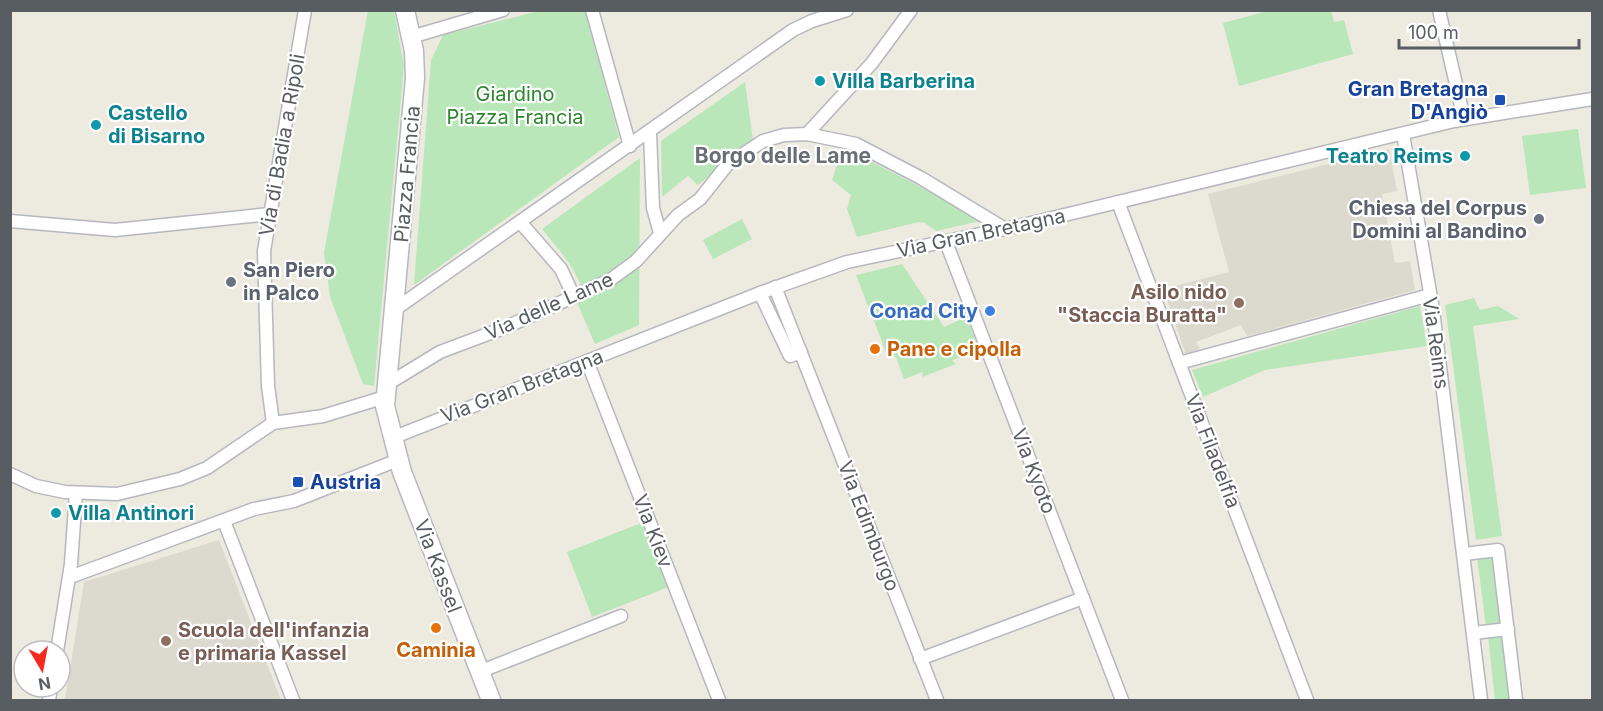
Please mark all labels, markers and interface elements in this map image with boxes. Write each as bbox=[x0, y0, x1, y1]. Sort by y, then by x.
scale bar bbox=[1399, 12, 1579, 50]
text: 100 m bbox=[1408, 22, 1459, 43]
street label: Via di Badia a Ripoli bbox=[254, 52, 310, 238]
place label: Villa Barberina bbox=[832, 69, 975, 93]
marker: Villa Barberina bbox=[813, 74, 827, 88]
place label: Gran Bretagna D'Angiò bbox=[1348, 77, 1488, 124]
park label: Giardino Piazza Francia bbox=[446, 82, 584, 129]
marker: Gran Bretagna D'Angiò bbox=[1493, 93, 1507, 107]
place label: Castello di Bisarno bbox=[108, 101, 205, 148]
street label: Piazza Francia bbox=[389, 105, 425, 243]
marker: Castello di Bisarno bbox=[89, 118, 103, 132]
district label: Borgo delle Lame bbox=[695, 143, 871, 168]
place label: Teatro Reims bbox=[1326, 144, 1453, 168]
marker: Teatro Reims bbox=[1458, 149, 1472, 163]
place label: Chiesa del Corpus Domini al Bandino bbox=[1349, 196, 1527, 243]
street label: Via Gran Bretagna bbox=[895, 203, 1067, 263]
marker: Chiesa del Corpus Domini al Bandino bbox=[1532, 212, 1546, 226]
place label: San Piero in Palco bbox=[243, 258, 335, 305]
street label: Via delle Lame bbox=[481, 267, 617, 345]
marker: San Piero in Palco bbox=[224, 275, 238, 289]
place label: Asilo nido "Staccia Buratta" bbox=[1057, 280, 1227, 327]
street label: Via Reims bbox=[1418, 295, 1454, 391]
marker: Asilo nido "Staccia Buratta" bbox=[1232, 296, 1246, 310]
place label: Conad City bbox=[870, 299, 978, 323]
marker: Conad City bbox=[983, 304, 997, 318]
place label: Pane e cipolla bbox=[887, 337, 1022, 361]
marker: Pane e cipolla bbox=[868, 342, 882, 356]
street label: Via Gran Bretagna bbox=[438, 344, 606, 428]
street label: Via Filadelfia bbox=[1180, 390, 1246, 512]
street label: Via Kyoto bbox=[1007, 425, 1061, 517]
street label: Via Edimburgo bbox=[833, 457, 905, 595]
place label: Austria bbox=[310, 470, 381, 494]
marker: Austria bbox=[291, 475, 305, 489]
street label: Via Kiev bbox=[628, 491, 678, 571]
place label: Villa Antinori bbox=[68, 501, 194, 525]
marker: Villa Antinori bbox=[49, 506, 63, 520]
street label: Via Kassel bbox=[409, 516, 467, 616]
place label: Scuola dell'infanzia e primaria Kassel bbox=[178, 618, 369, 665]
marker: Caminia bbox=[429, 621, 443, 635]
marker: Scuola dell'infanzia e primaria Kassel bbox=[159, 634, 173, 648]
place label: Caminia bbox=[396, 638, 476, 662]
north arrow bbox=[12, 639, 72, 699]
text: N bbox=[37, 673, 52, 695]

